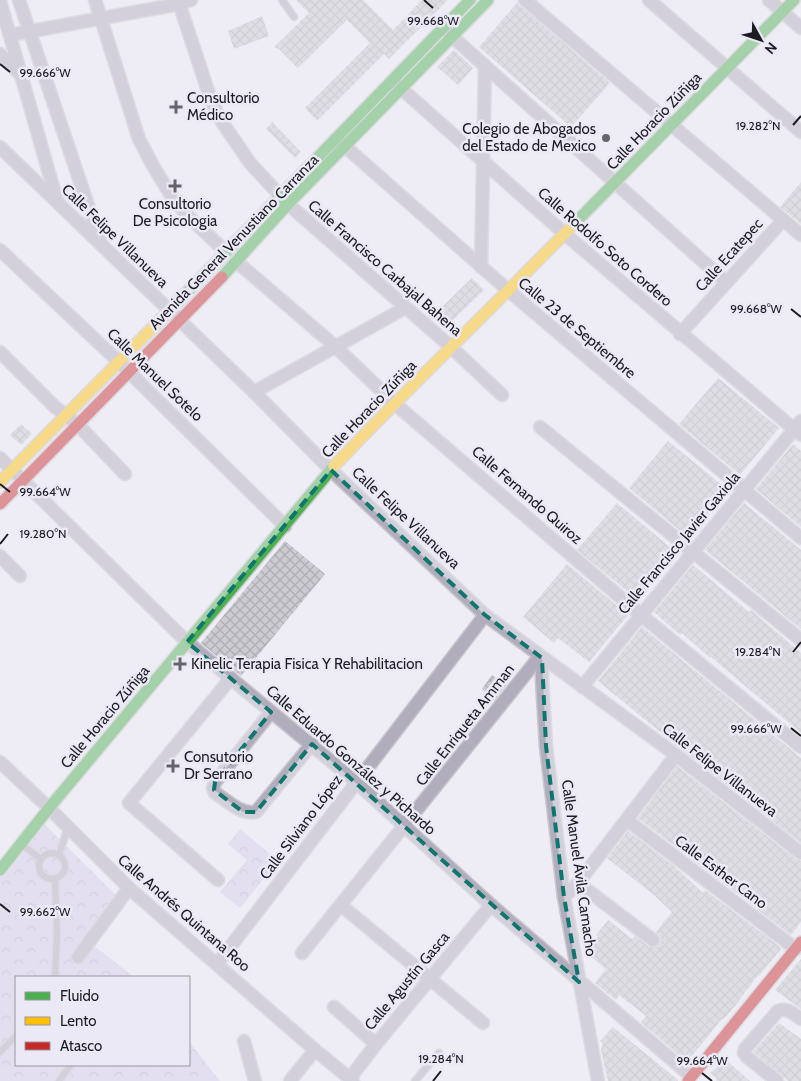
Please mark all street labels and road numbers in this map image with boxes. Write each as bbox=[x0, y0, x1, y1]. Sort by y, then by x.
street label: Calle Horacio Zúñiga bbox=[603, 68, 706, 173]
street label: Avenida General Venustiano Carranza bbox=[146, 150, 323, 333]
street label: Calle Felipe Villanueva bbox=[58, 181, 173, 292]
street label: Calle Rodolfo Soto Cordero bbox=[534, 184, 676, 310]
street label: Calle Francisco Carbajal Bahena bbox=[304, 196, 466, 340]
street label: Calle Ecatepec bbox=[692, 215, 767, 295]
street label: Calle 23 de Septiembre bbox=[515, 274, 640, 383]
street label: Calle Manuel Sotelo bbox=[103, 325, 207, 425]
street label: Calle Horacio Zúñiga bbox=[318, 356, 421, 461]
street label: Calle Fernando Quiroz bbox=[468, 442, 586, 548]
street label: Calle Felipe Villanueva bbox=[348, 463, 464, 573]
street label: Calle Francisco Javier Gaxiola bbox=[614, 468, 744, 618]
street label: Calle Enriqueta Amman bbox=[412, 660, 518, 790]
street label: Calle Horacio Zúñiga bbox=[57, 661, 154, 772]
street label: Calle Eduardo González y Pichardo bbox=[263, 681, 439, 839]
street label: Calle Felipe Villanueva bbox=[659, 719, 782, 821]
street label: Calle Silviano López bbox=[256, 771, 346, 883]
street label: Calle Manuel Ávila Camacho bbox=[558, 778, 601, 957]
street label: Calle Esther Cano bbox=[671, 831, 771, 913]
street label: Calle Andrés Quintana Roo bbox=[114, 851, 254, 975]
street label: Calle Agustín Gasca bbox=[361, 928, 454, 1034]

